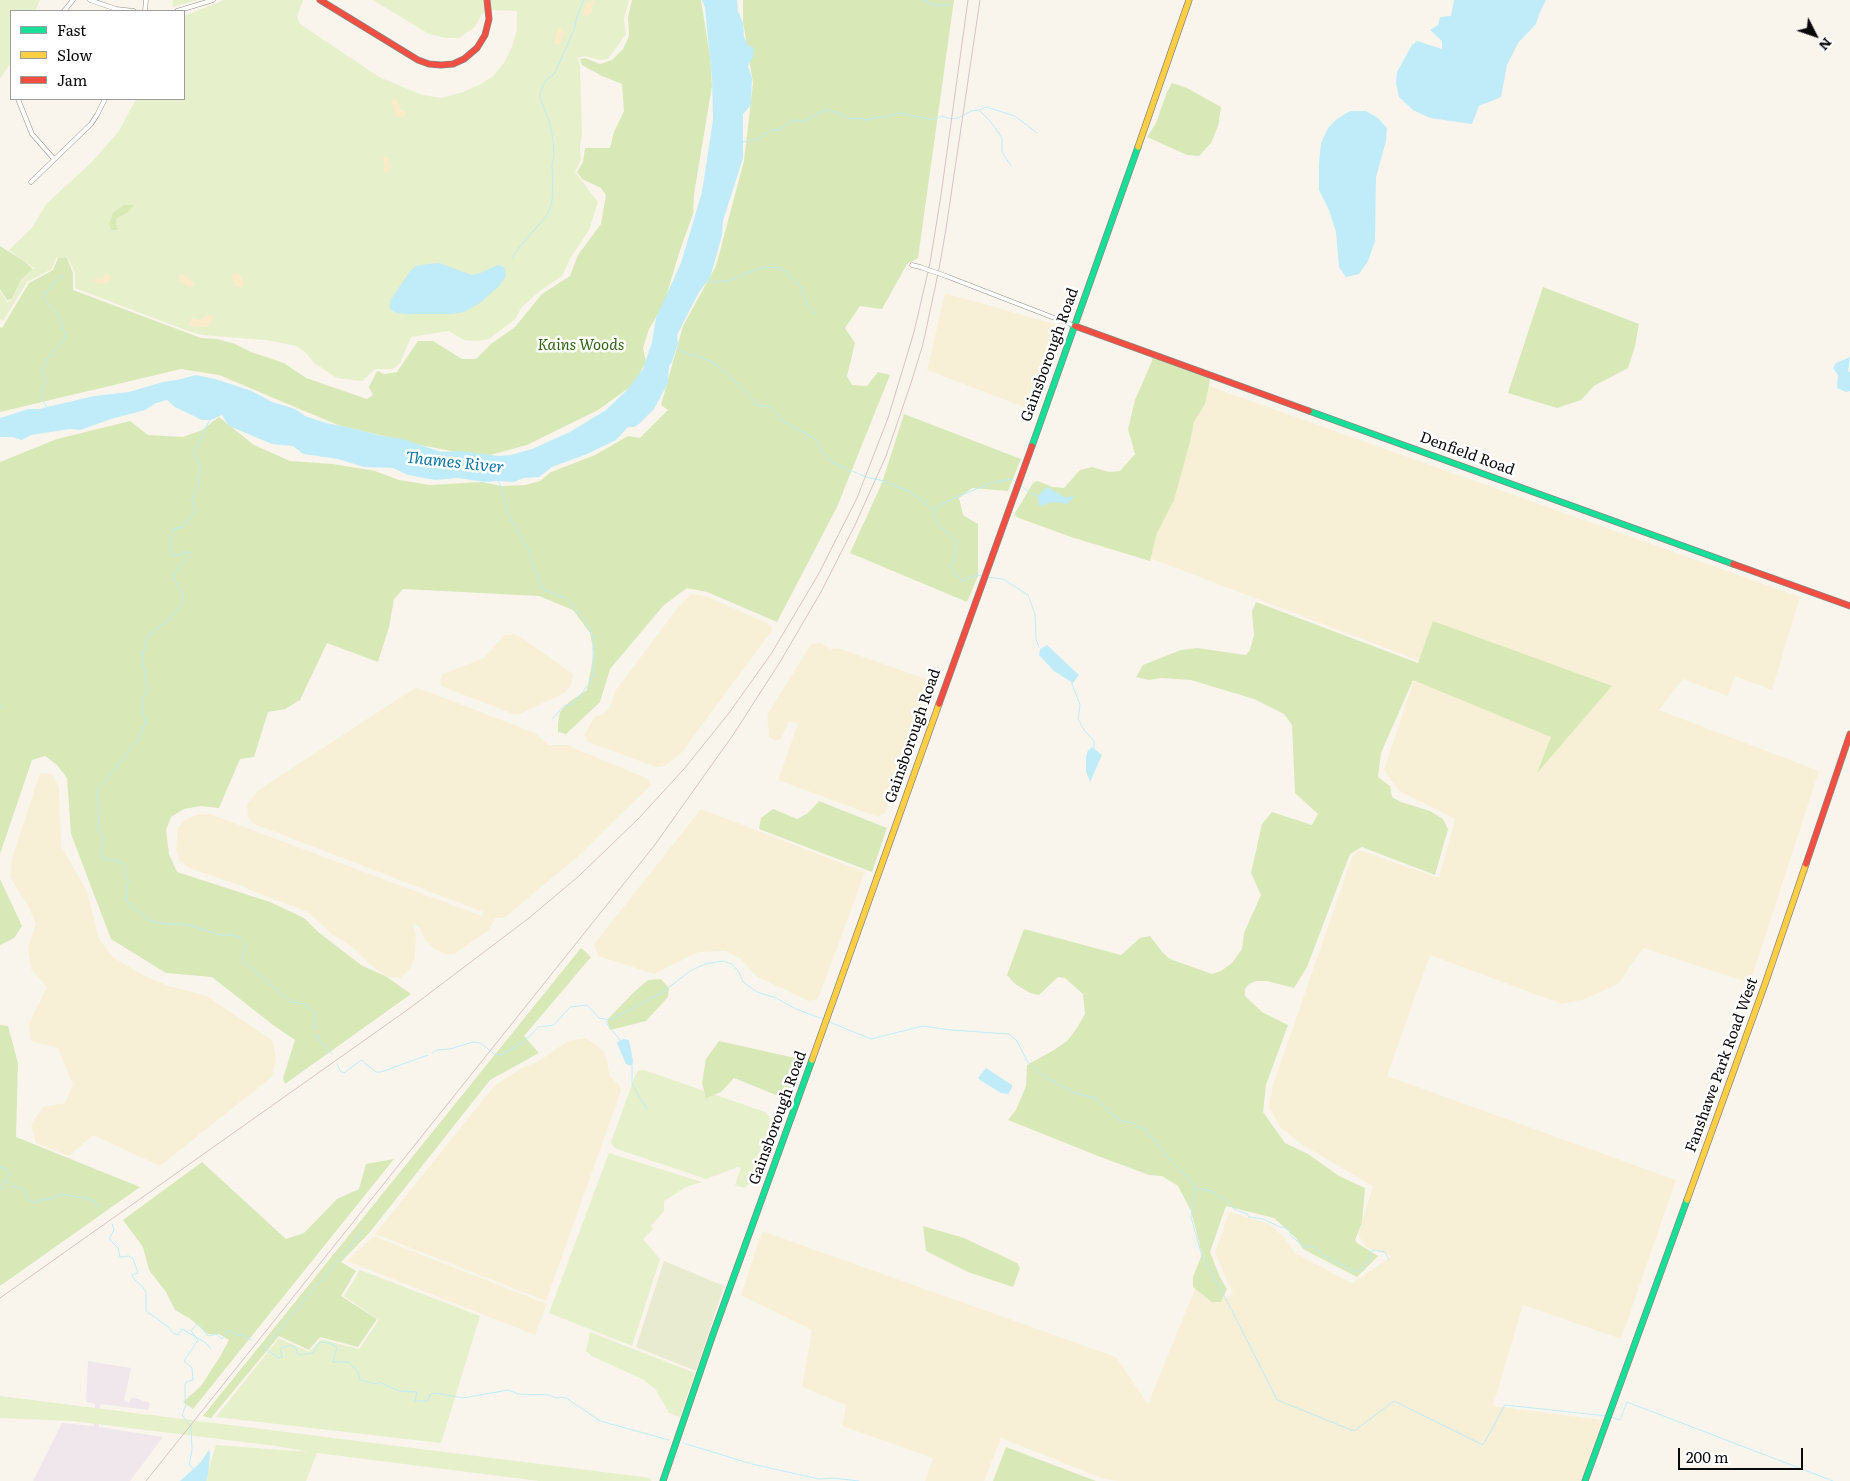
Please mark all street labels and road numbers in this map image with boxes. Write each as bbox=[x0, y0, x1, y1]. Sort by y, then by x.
street label: Gainsborough Road bbox=[1017, 286, 1083, 424]
street label: Denfield Road bbox=[1417, 428, 1517, 480]
street label: Gainsborough Road bbox=[882, 666, 944, 806]
street label: Fanshawe Park Road West bbox=[1682, 975, 1762, 1155]
street label: Gainsborough Road bbox=[745, 1049, 811, 1187]

